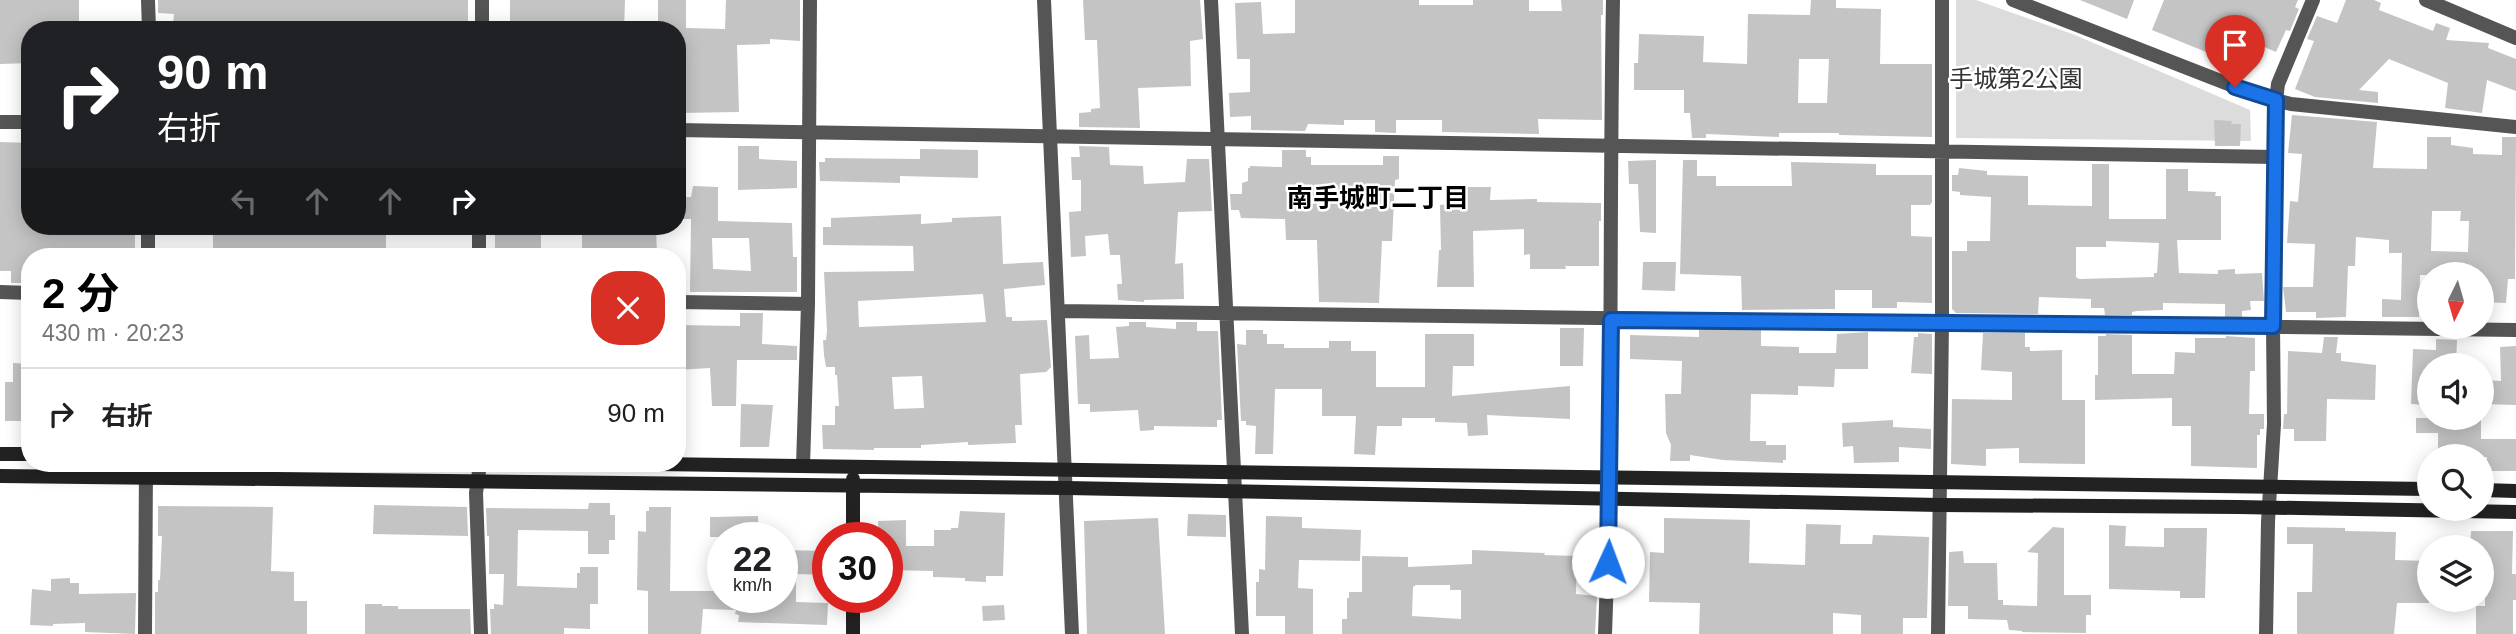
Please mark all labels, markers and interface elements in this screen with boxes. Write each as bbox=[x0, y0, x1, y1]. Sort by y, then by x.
pin bbox=[2205, 15, 2265, 87]
icon: arrive bbox=[2216, 26, 2254, 64]
text: 90 m bbox=[157, 45, 269, 99]
icon: right bbox=[42, 49, 133, 140]
park label: 手城第2公園 bbox=[1949, 65, 2083, 92]
text: 右折 bbox=[157, 110, 221, 146]
icon: left bbox=[225, 182, 263, 220]
icon: ahead bbox=[298, 182, 336, 220]
icon: ahead bbox=[371, 182, 409, 220]
icon: right bbox=[444, 182, 482, 220]
district label: 南手城町二丁目 bbox=[1287, 183, 1469, 213]
north arrow bbox=[2417, 262, 2494, 340]
map controls bbox=[2417, 262, 2494, 612]
text: 2 分 bbox=[42, 270, 119, 317]
button: close bbox=[591, 271, 665, 345]
text: 430 m · 20:23 bbox=[42, 320, 184, 346]
button: sound bbox=[2417, 353, 2494, 430]
icon: right bbox=[42, 395, 80, 433]
text: 90 m bbox=[607, 398, 665, 428]
text: 右折 bbox=[101, 401, 153, 431]
button: search bbox=[2417, 444, 2494, 521]
speed limit sign: 30 bbox=[812, 522, 903, 613]
position arrow bbox=[1571, 525, 1645, 599]
button: layers bbox=[2417, 535, 2494, 612]
text: 22 bbox=[733, 539, 772, 578]
text: km/h bbox=[733, 575, 772, 595]

